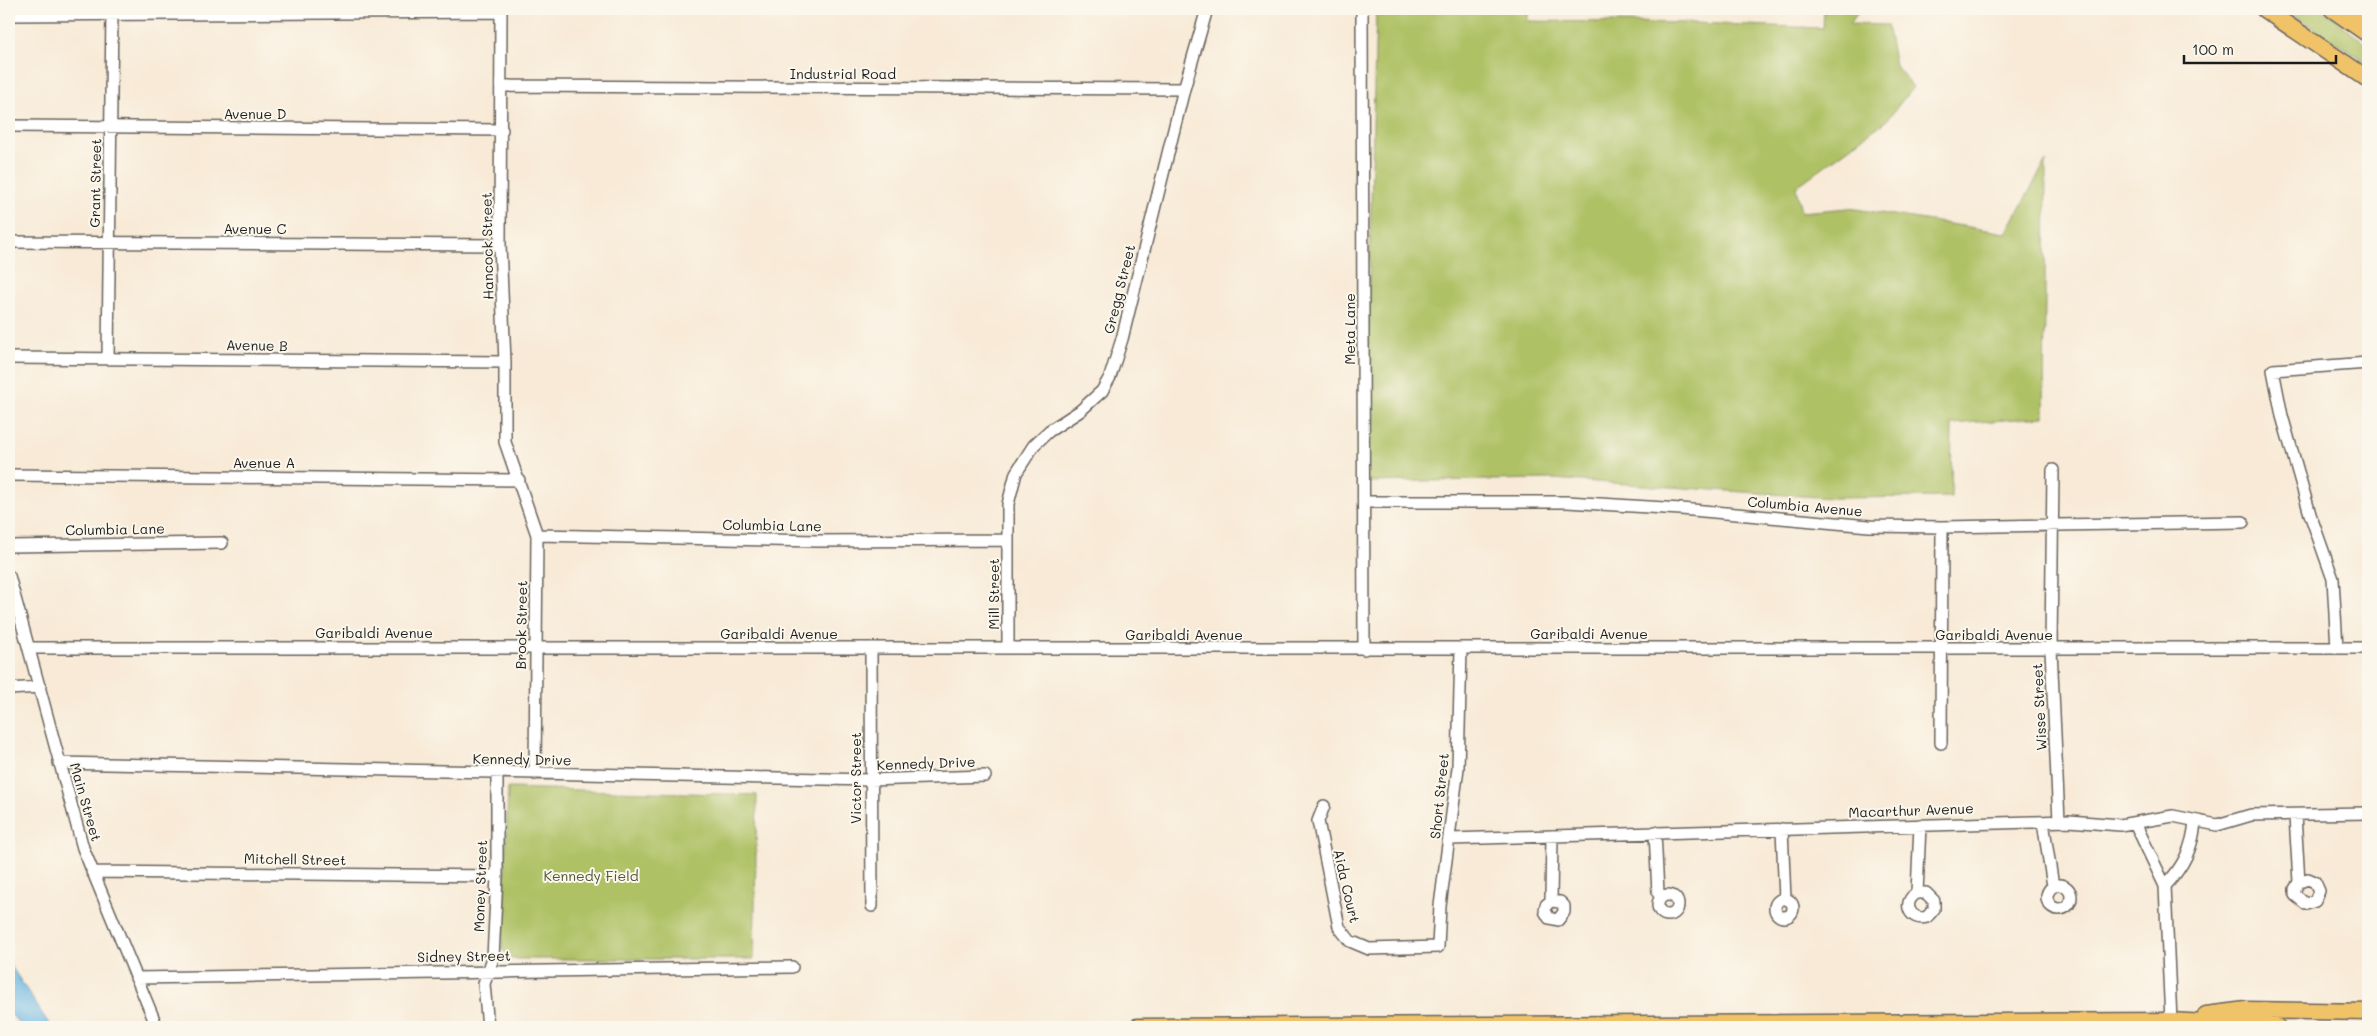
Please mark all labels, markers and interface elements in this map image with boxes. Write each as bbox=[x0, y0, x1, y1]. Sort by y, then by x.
scale bar bbox=[2184, 32, 2337, 64]
text: 100 m bbox=[2192, 39, 2234, 59]
street label: Industrial Road bbox=[790, 64, 896, 83]
street label: Avenue D bbox=[224, 104, 286, 123]
street label: Grant Street bbox=[85, 138, 105, 228]
street label: Hancock Street bbox=[477, 192, 497, 300]
street label: Avenue C bbox=[224, 219, 286, 238]
street label: Gregg Street bbox=[1099, 242, 1139, 336]
street label: Meta Lane bbox=[1340, 293, 1359, 365]
street label: Avenue B bbox=[226, 335, 288, 355]
street label: Avenue A bbox=[233, 453, 295, 472]
street label: Columbia Avenue bbox=[1747, 492, 1863, 520]
street label: Columbia Lane bbox=[722, 515, 822, 535]
street label: Columbia Lane bbox=[65, 519, 165, 539]
street label: Mill Street bbox=[984, 558, 1003, 630]
street label: Brook Street bbox=[511, 580, 531, 670]
street label: Garibaldi Avenue bbox=[315, 623, 433, 642]
street label: Garibaldi Avenue bbox=[720, 624, 838, 643]
street label: Garibaldi Avenue bbox=[1530, 624, 1648, 643]
street label: Garibaldi Avenue bbox=[1125, 625, 1243, 644]
street label: Garibaldi Avenue bbox=[1935, 625, 2053, 644]
street label: Wisse Street bbox=[2027, 663, 2051, 751]
street label: Victor Street bbox=[846, 732, 865, 824]
street label: Kennedy Drive bbox=[472, 749, 572, 769]
street label: Kennedy Drive bbox=[876, 752, 976, 774]
street label: Short Street bbox=[1425, 752, 1453, 840]
street label: Main Street bbox=[66, 760, 106, 844]
street label: Macarthur Avenue bbox=[1848, 798, 1974, 822]
street label: Money Street bbox=[469, 840, 491, 932]
street label: Aida Court bbox=[1329, 847, 1365, 925]
street label: Mitchell Street bbox=[244, 849, 346, 869]
park label: Kennedy Field bbox=[543, 866, 639, 885]
street label: Sidney Street bbox=[417, 946, 511, 966]

